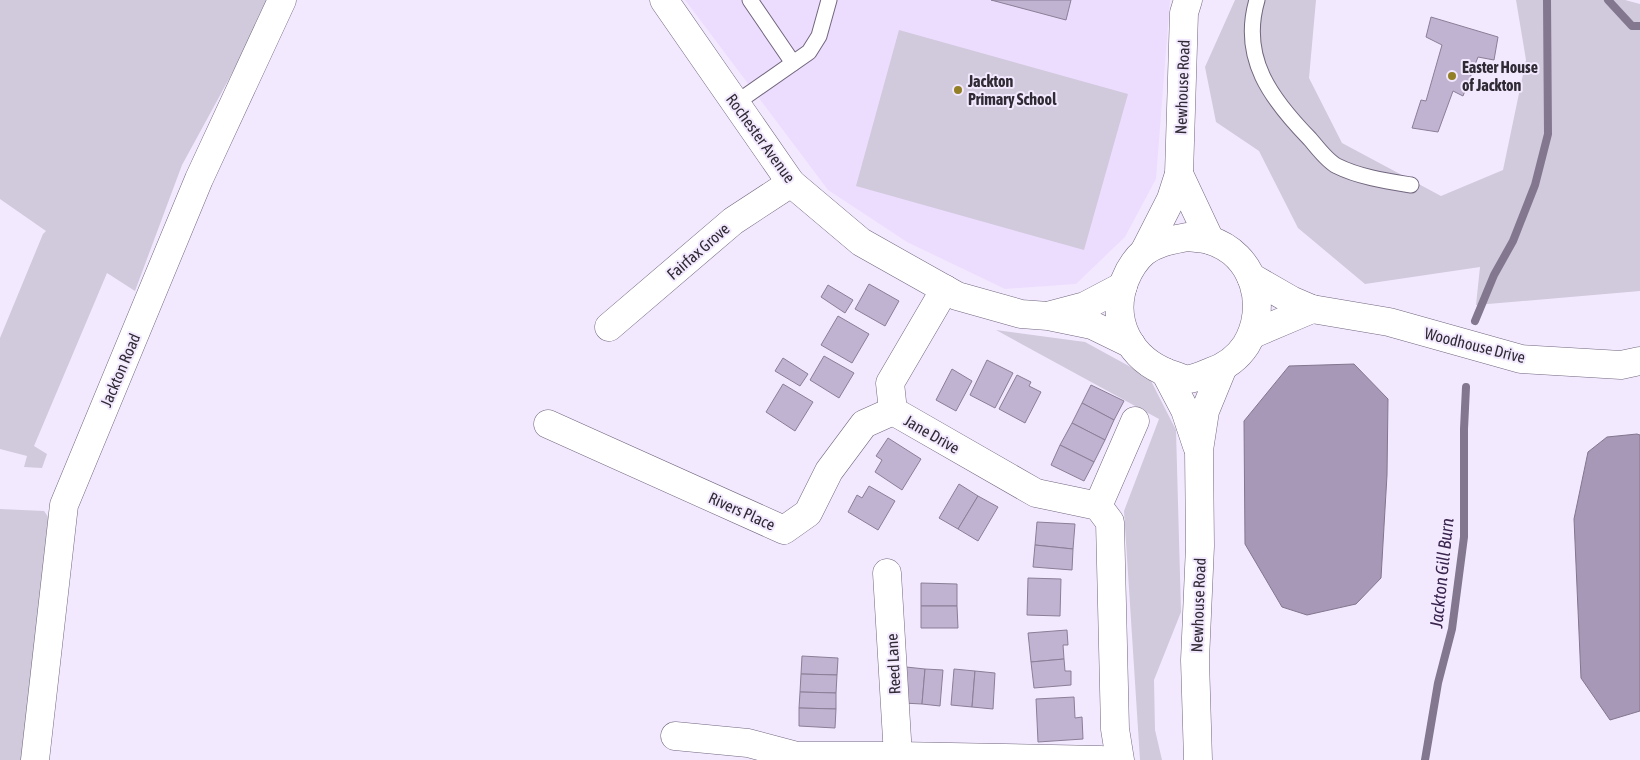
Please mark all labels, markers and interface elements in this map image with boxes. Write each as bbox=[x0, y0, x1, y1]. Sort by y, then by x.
street label: Newhouse Road bbox=[1171, 39, 1193, 135]
place label: Easter House of Jackton bbox=[1462, 58, 1538, 94]
marker: Easter House of Jackton bbox=[1446, 70, 1458, 82]
place label: Jackton Primary School bbox=[967, 72, 1057, 108]
marker: Jackton Primary School bbox=[952, 84, 964, 96]
street label: Rochester Avenue bbox=[723, 90, 799, 186]
street label: Fairfax Grove bbox=[663, 219, 733, 283]
street label: Woodhouse Drive bbox=[1423, 324, 1527, 366]
street label: Jackton Road bbox=[96, 331, 144, 409]
street label: Jane Drive bbox=[901, 411, 963, 457]
street label: Rivers Place bbox=[706, 488, 778, 534]
water label: Jackton Gill Burn bbox=[1425, 517, 1458, 630]
street label: Newhouse Road bbox=[1187, 557, 1209, 653]
street label: Reed Lane bbox=[882, 633, 904, 695]

